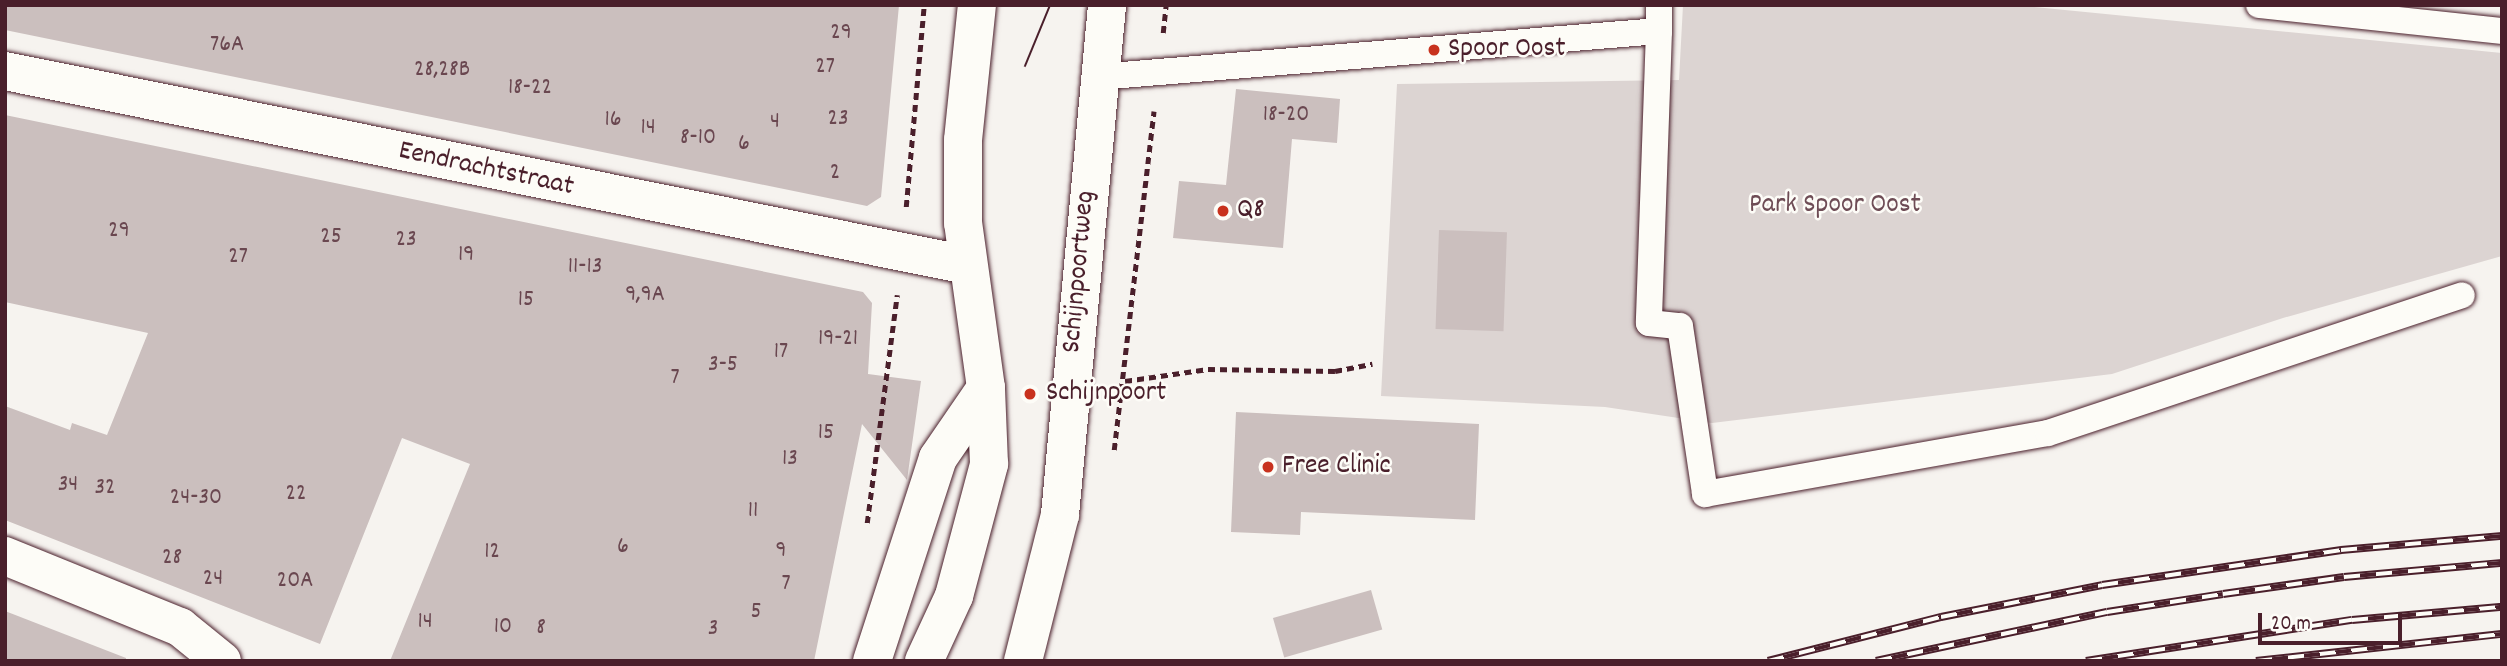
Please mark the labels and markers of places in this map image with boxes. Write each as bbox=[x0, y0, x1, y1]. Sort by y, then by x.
place label: Spoor Oost bbox=[1448, 33, 1566, 67]
marker: Spoor Oost bbox=[1426, 42, 1442, 58]
place label: Q8 bbox=[1237, 194, 1265, 228]
marker: Q8 bbox=[1215, 203, 1231, 219]
place label: Schijnpoort bbox=[1046, 377, 1166, 411]
marker: Schijnpoort bbox=[1020, 384, 1040, 404]
place label: Free Clinic bbox=[1282, 450, 1391, 484]
marker: Free Clinic bbox=[1260, 459, 1276, 475]

